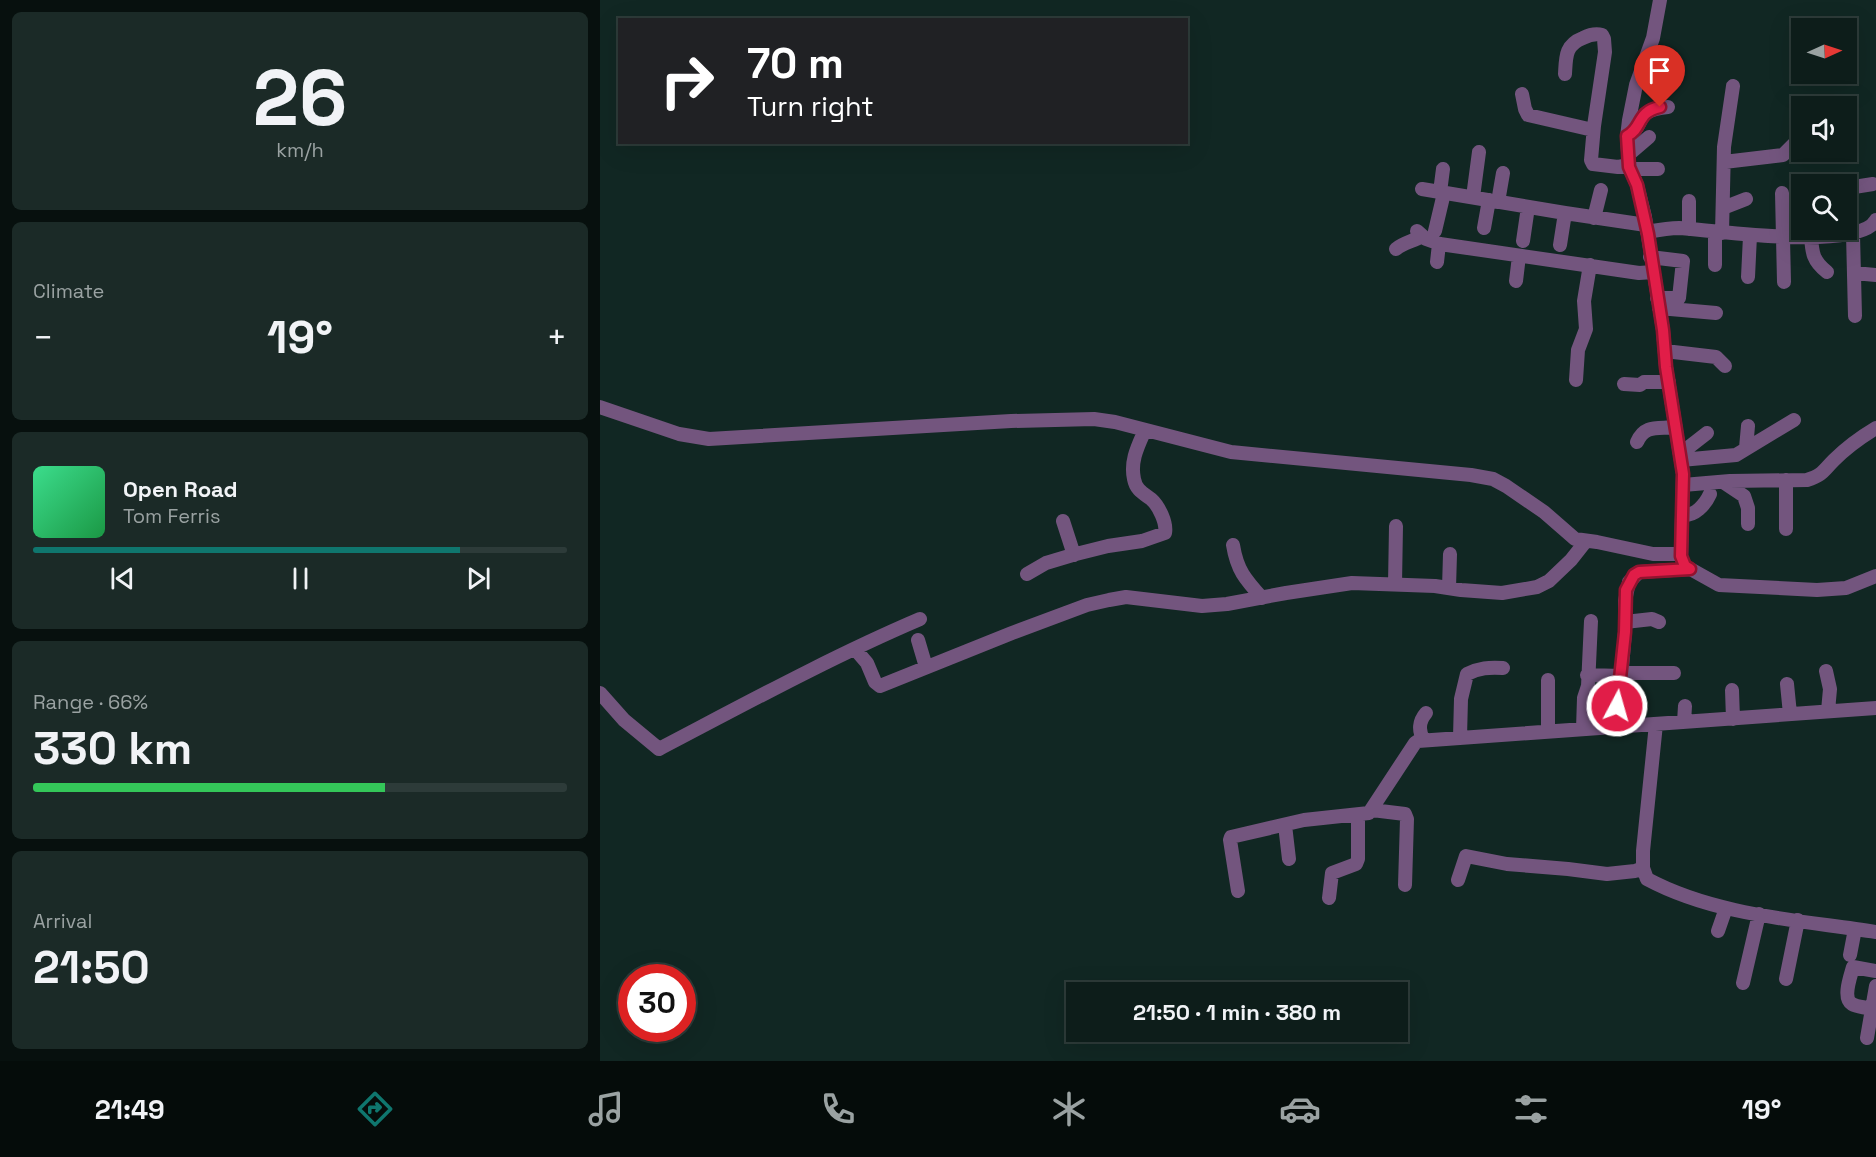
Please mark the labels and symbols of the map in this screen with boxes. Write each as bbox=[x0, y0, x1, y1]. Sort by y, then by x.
north arrow bbox=[1791, 18, 1857, 84]
pin bbox=[1634, 45, 1685, 107]
position arrow bbox=[1585, 674, 1649, 738]
speed limit sign: 30 bbox=[618, 964, 696, 1042]

